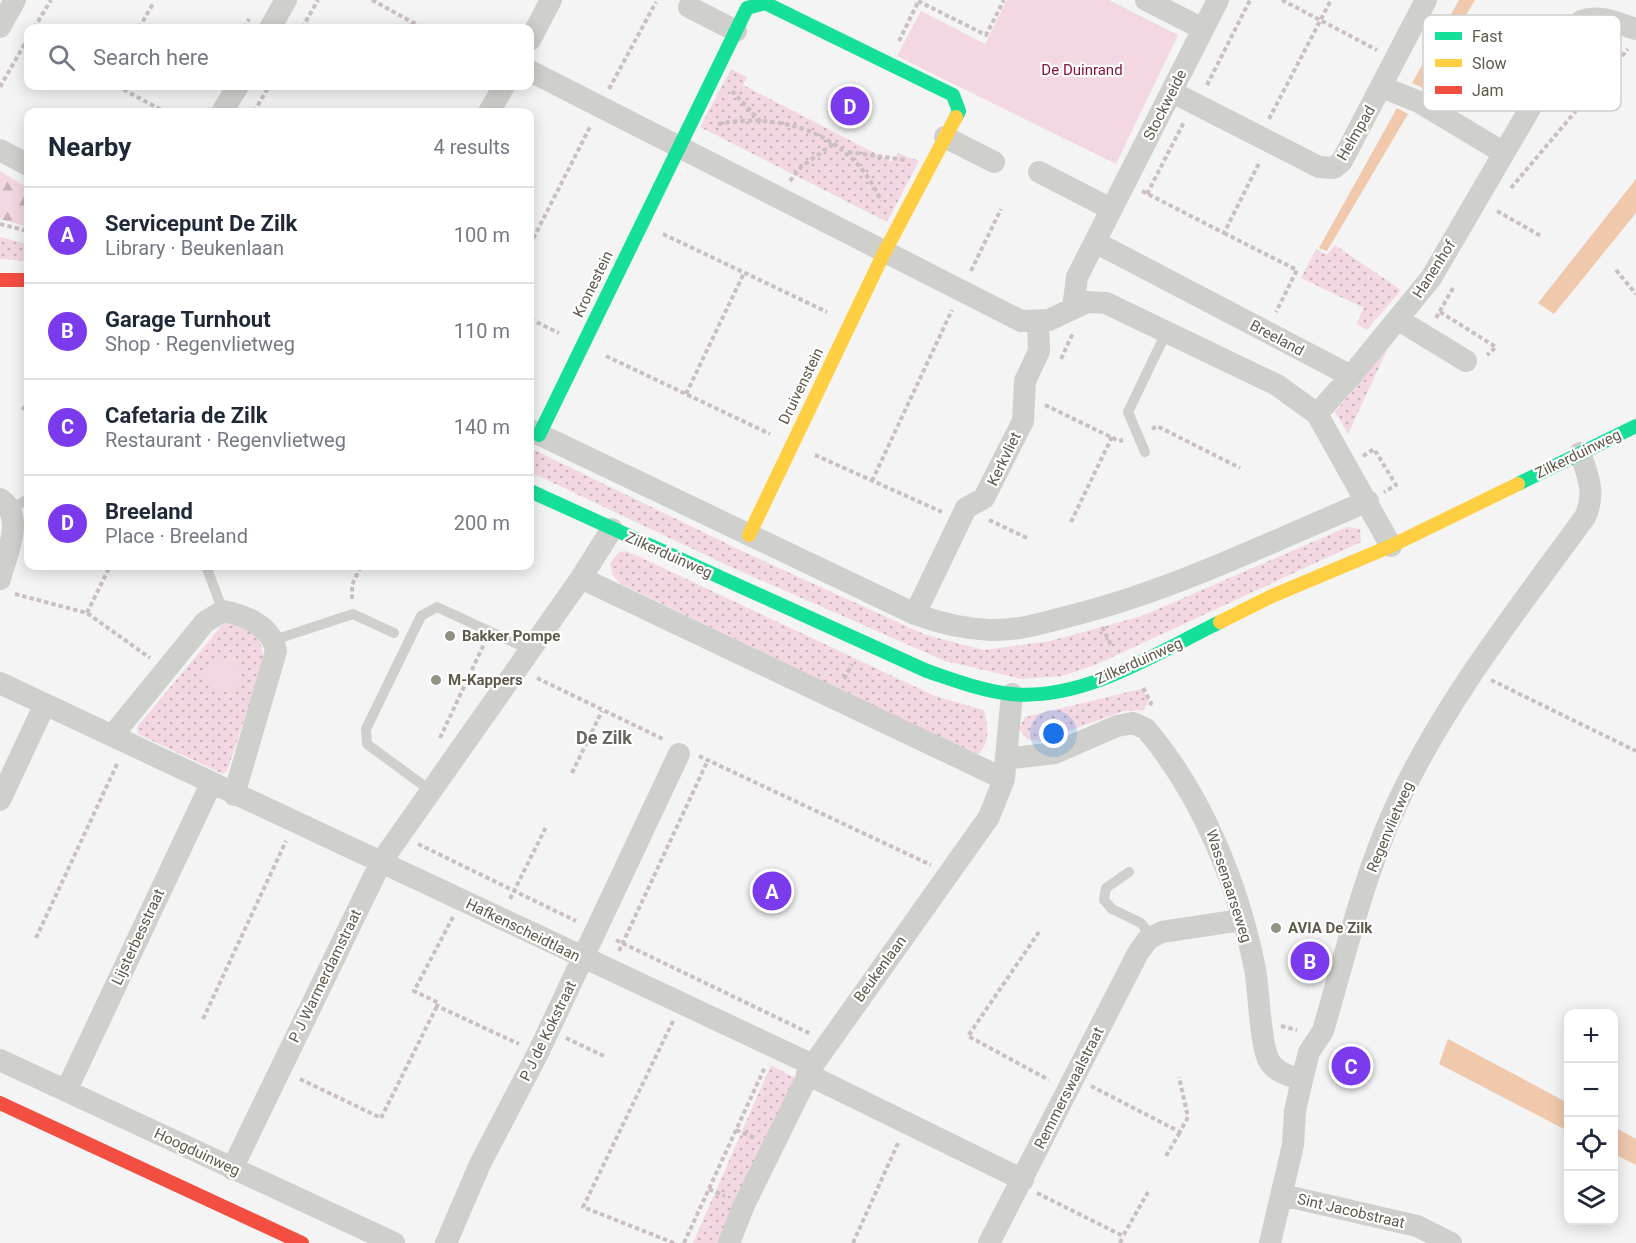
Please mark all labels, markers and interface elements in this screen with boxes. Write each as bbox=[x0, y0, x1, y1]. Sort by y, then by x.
legend bbox=[1423, 15, 1621, 111]
search box bbox=[24, 24, 534, 90]
text: Fast bbox=[1472, 27, 1503, 46]
icon: search bbox=[45, 41, 78, 74]
text: Search here bbox=[93, 45, 209, 70]
text: Slow bbox=[1472, 54, 1507, 73]
park label: De Duinrand bbox=[1041, 61, 1123, 79]
street label: Stockweide bbox=[1140, 67, 1191, 143]
text: Jam bbox=[1472, 81, 1504, 100]
pin: D bbox=[830, 84, 870, 128]
street label: Helmpad bbox=[1333, 102, 1379, 164]
text: Nearby bbox=[48, 132, 131, 162]
text: 4 results bbox=[434, 135, 510, 159]
text: Servicepunt De Zilk bbox=[105, 211, 297, 236]
text: A bbox=[61, 223, 74, 247]
text: 100 m bbox=[454, 223, 510, 247]
text: Library · Beukenlaan bbox=[105, 236, 284, 260]
street label: Hanenhof bbox=[1409, 236, 1460, 301]
street label: Kronestein bbox=[569, 248, 617, 320]
text: Garage Turnhout bbox=[105, 307, 271, 332]
street label: Breeland bbox=[1247, 316, 1307, 360]
text: B bbox=[61, 319, 74, 343]
text: 110 m bbox=[454, 319, 510, 343]
text: Shop · Regenvlietweg bbox=[105, 332, 295, 356]
street label: Druivenstein bbox=[775, 345, 827, 427]
text: Cafetaria de Zilk bbox=[105, 403, 268, 428]
text: C bbox=[61, 415, 74, 439]
text: 140 m bbox=[454, 415, 510, 439]
street label: Zilkerduinweg bbox=[1532, 426, 1624, 482]
text: Restaurant · Regenvlietweg bbox=[105, 428, 346, 452]
street label: Kerkvliet bbox=[983, 429, 1025, 489]
text: Breeland bbox=[105, 499, 193, 524]
text: D bbox=[61, 511, 74, 535]
text: 200 m bbox=[454, 511, 510, 535]
text: Place · Breeland bbox=[105, 524, 248, 548]
street label: Zilkerduinweg bbox=[623, 528, 715, 582]
place label: Bakker Pompe bbox=[462, 627, 560, 645]
marker: Bakker Pompe bbox=[443, 629, 457, 643]
street label: Zilkerduinweg bbox=[1093, 634, 1185, 688]
place label: M-Kappers bbox=[448, 671, 523, 689]
marker: M-Kappers bbox=[429, 673, 443, 687]
your location bbox=[1039, 719, 1068, 748]
district label: De Zilk bbox=[576, 727, 632, 748]
street label: Regenvlietweg bbox=[1363, 779, 1417, 875]
street label: Wassenaarseweg bbox=[1202, 827, 1256, 945]
pin: A bbox=[752, 868, 792, 914]
street label: Lijsterbesstraat bbox=[108, 886, 168, 988]
street label: Hafkenscheidtlaan bbox=[463, 895, 583, 965]
street label: P J Warmerdamstraat bbox=[285, 906, 365, 1046]
place label: AVIA De Zilk bbox=[1288, 919, 1373, 937]
marker: AVIA De Zilk bbox=[1269, 921, 1283, 935]
street label: Beukenlaan bbox=[850, 932, 910, 1006]
pin: B bbox=[1290, 938, 1330, 984]
street label: P J de Kokstraat bbox=[516, 978, 580, 1084]
map controls bbox=[1564, 1009, 1618, 1225]
button: + bbox=[1564, 1009, 1618, 1063]
street label: Remmerswaalstraat bbox=[1031, 1024, 1108, 1152]
pin: C bbox=[1332, 1044, 1370, 1088]
button: − bbox=[1564, 1063, 1618, 1117]
button: locate bbox=[1564, 1117, 1618, 1171]
street label: Hoogduinweg bbox=[151, 1124, 243, 1180]
button: layers bbox=[1564, 1171, 1618, 1225]
street label: Sint Jacobstraat bbox=[1296, 1190, 1406, 1232]

